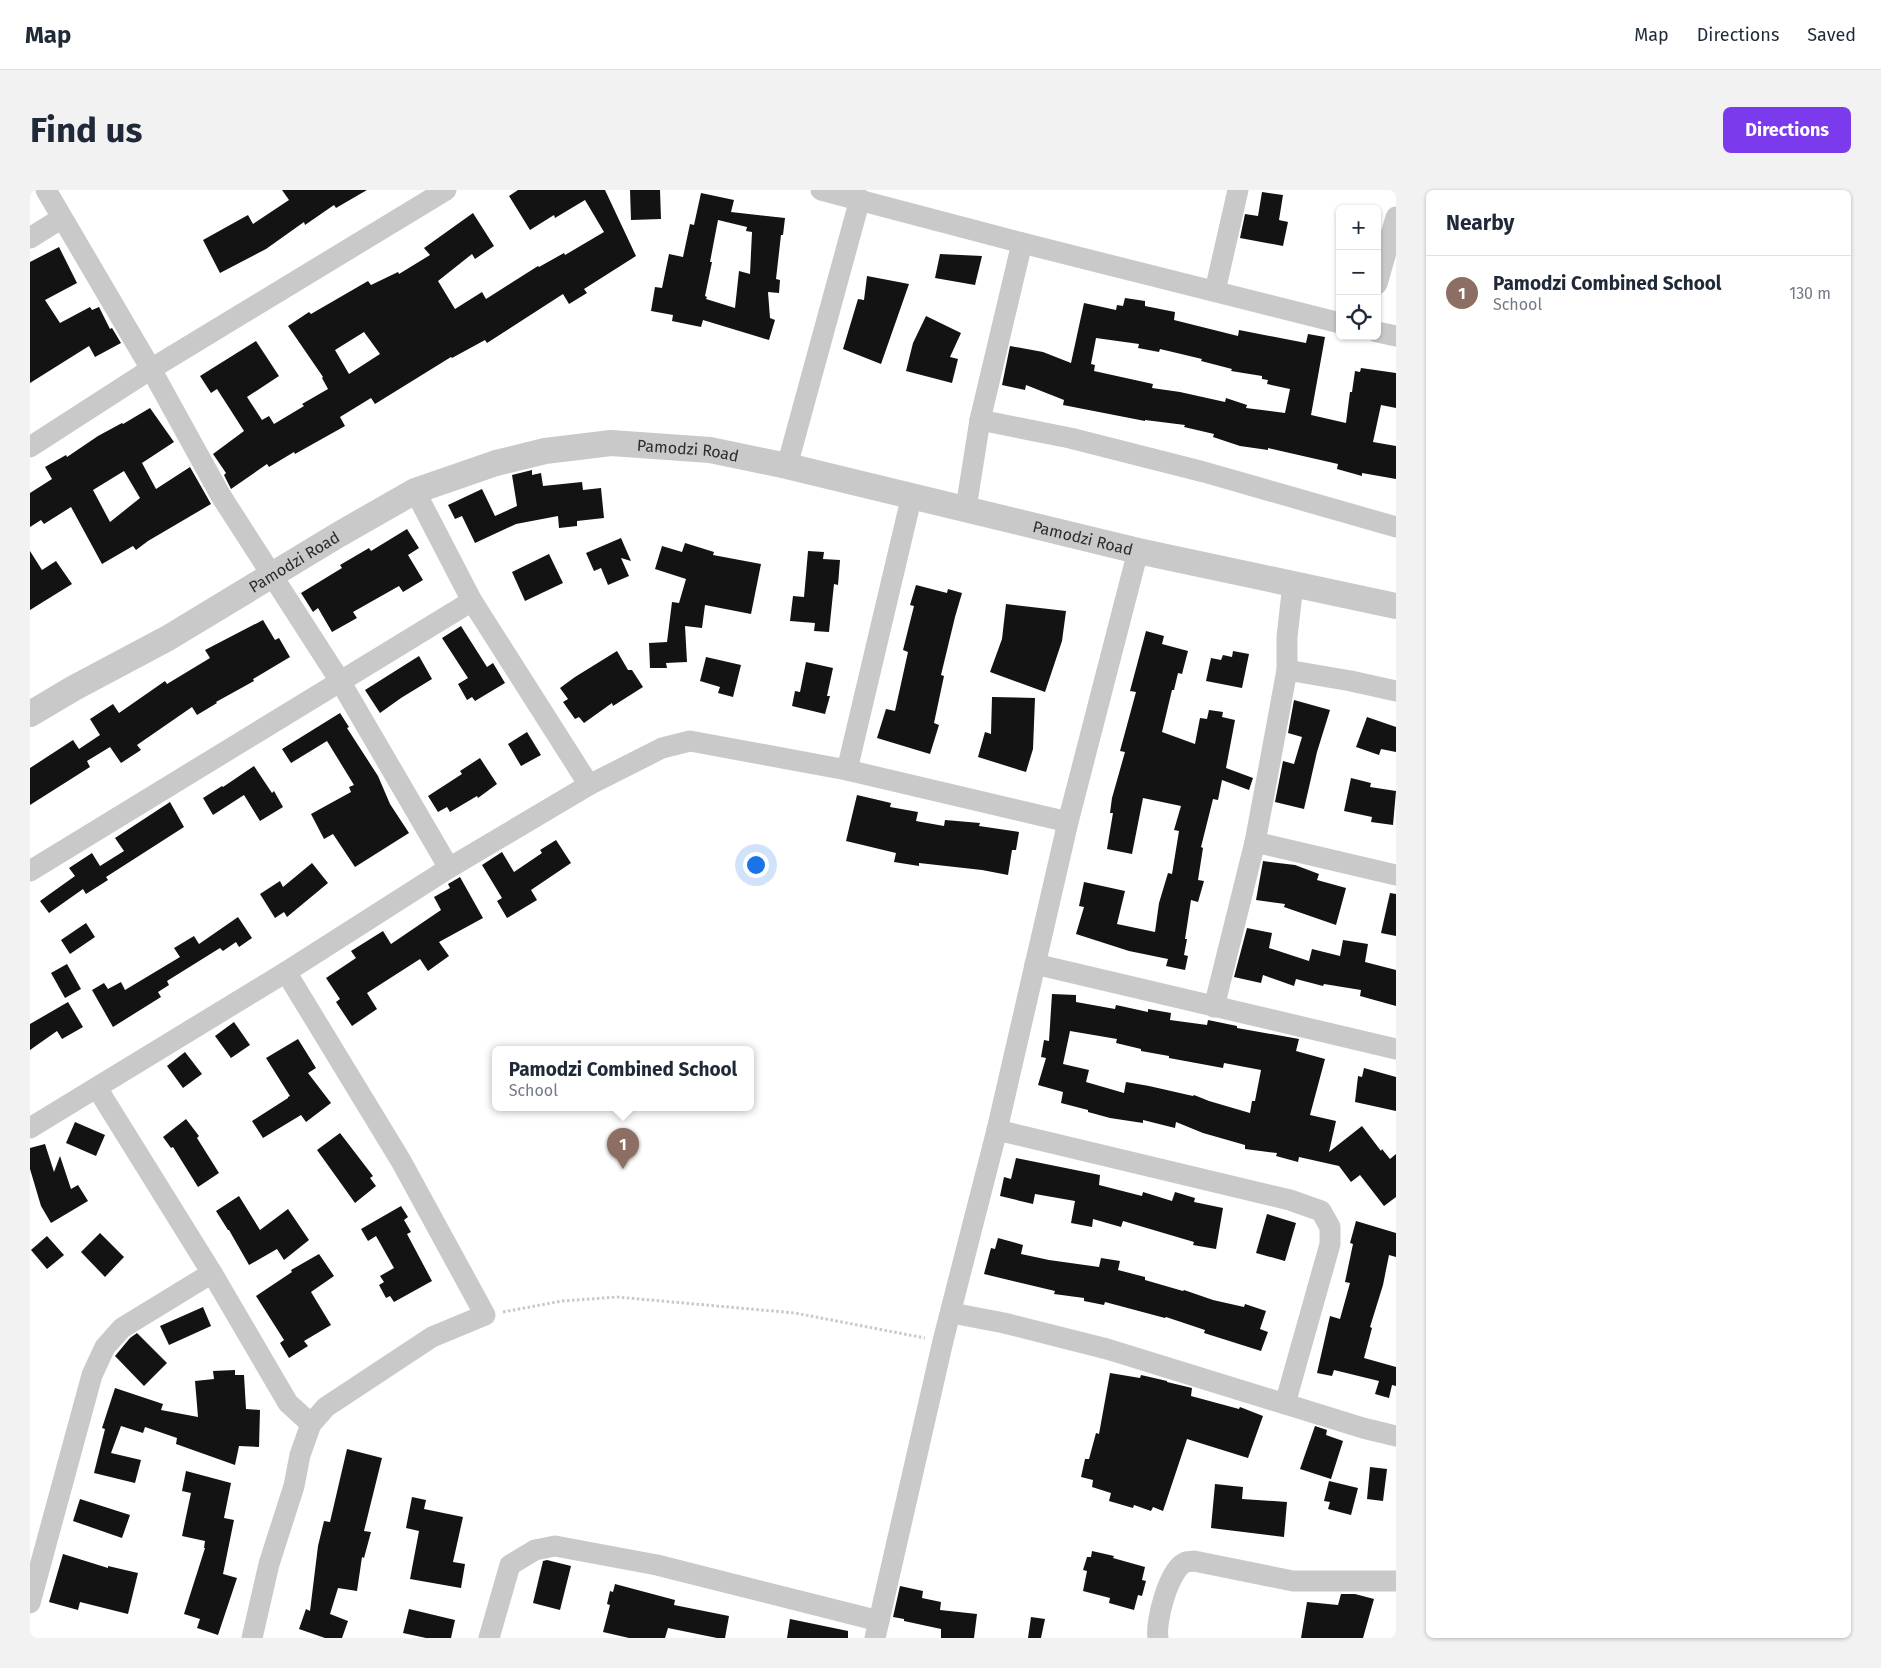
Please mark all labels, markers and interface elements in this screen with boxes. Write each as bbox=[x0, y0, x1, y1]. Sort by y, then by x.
text: Map bbox=[25, 21, 71, 49]
text: Map bbox=[1634, 24, 1669, 46]
text: Directions bbox=[1697, 24, 1779, 46]
text: Saved bbox=[1807, 24, 1856, 46]
button: Directions bbox=[1723, 107, 1851, 153]
text: Find us bbox=[30, 109, 142, 151]
map controls bbox=[1336, 205, 1381, 340]
button: + bbox=[1336, 205, 1381, 250]
text: Nearby bbox=[1446, 210, 1514, 236]
button: − bbox=[1336, 250, 1381, 295]
text: Pamodzi Combined School bbox=[1493, 272, 1721, 295]
text: 1 bbox=[1458, 284, 1466, 303]
text: 130 m bbox=[1789, 284, 1831, 303]
button: locate bbox=[1336, 295, 1381, 340]
text: School bbox=[1493, 295, 1542, 314]
street label: Pamodzi Road bbox=[636, 436, 741, 466]
street label: Pamodzi Road bbox=[1031, 517, 1135, 559]
street label: Pamodzi Road bbox=[246, 527, 343, 597]
your location bbox=[743, 852, 769, 878]
popup bbox=[492, 1046, 754, 1111]
text: Pamodzi Combined School bbox=[509, 1058, 737, 1081]
text: School bbox=[509, 1081, 558, 1100]
pin: 1 bbox=[607, 1128, 639, 1169]

